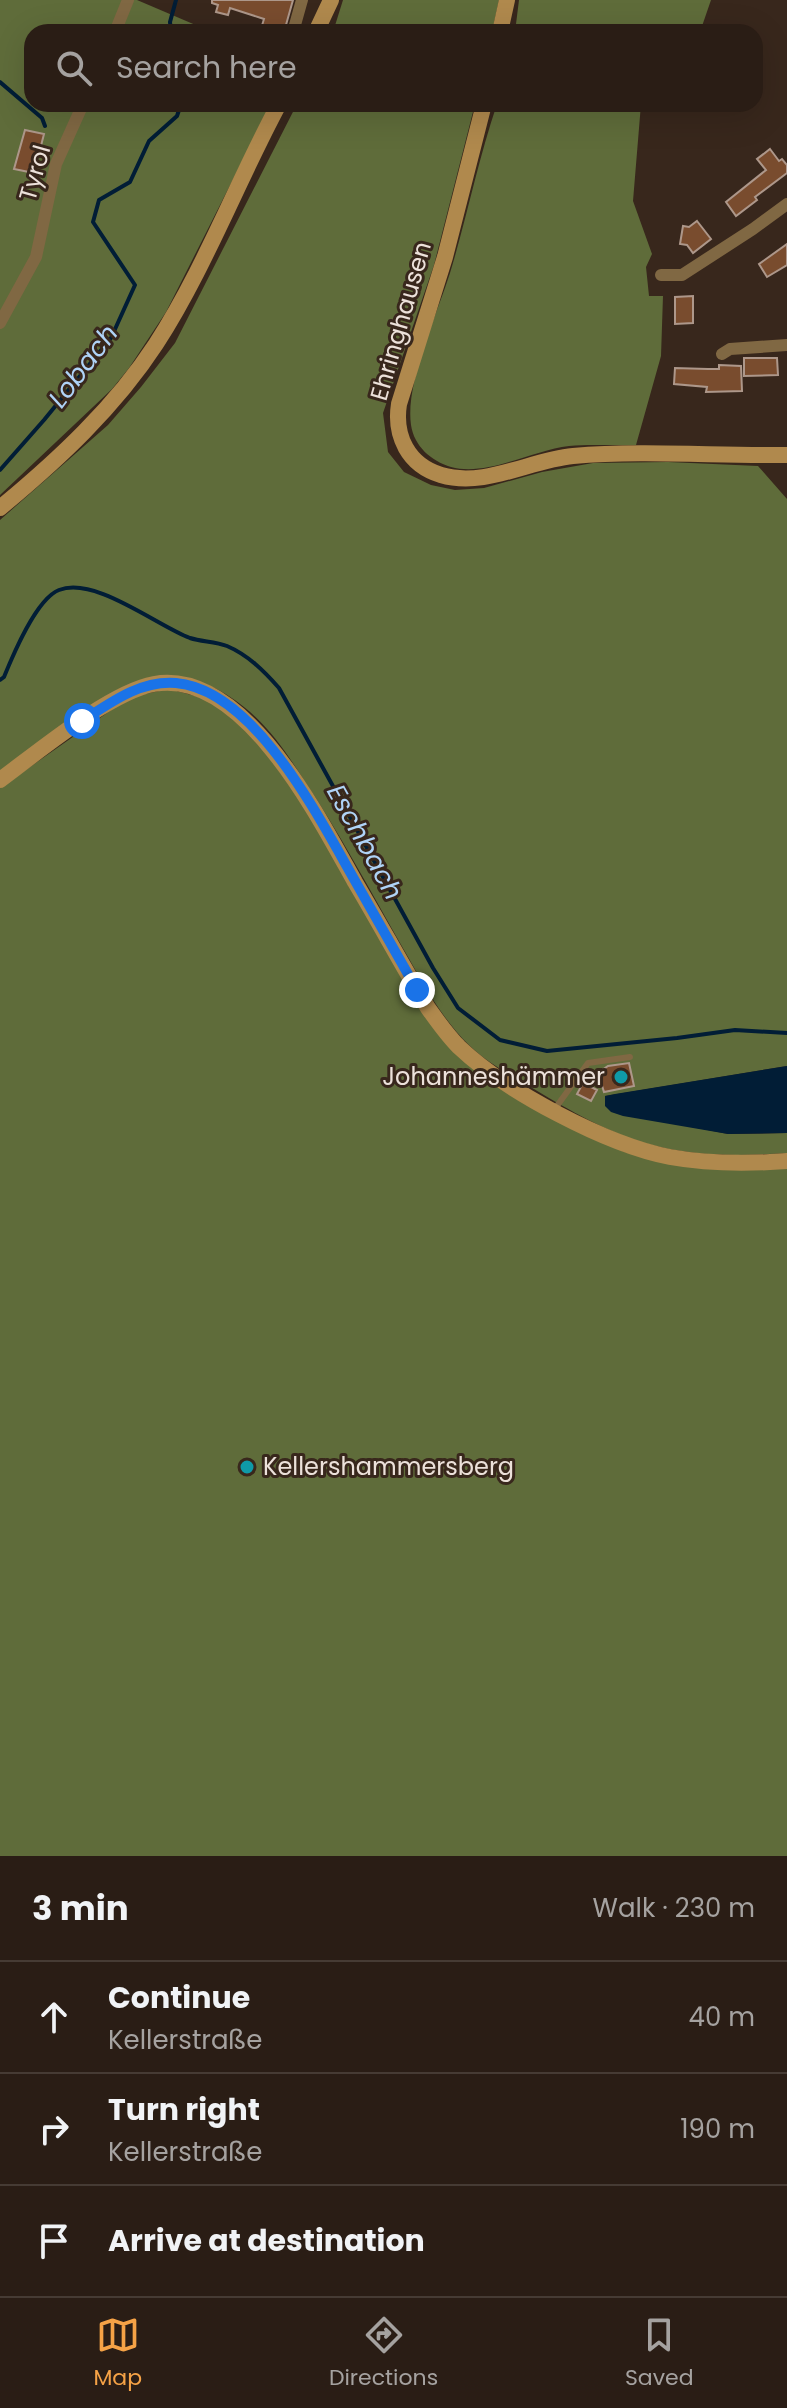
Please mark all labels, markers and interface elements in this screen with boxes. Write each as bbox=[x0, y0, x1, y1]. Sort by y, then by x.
search box bbox=[24, 24, 763, 112]
icon: search bbox=[52, 46, 96, 90]
text: Search here bbox=[116, 46, 297, 89]
street label: Tyrol bbox=[11, 141, 58, 205]
street label: Ehringhausen bbox=[362, 238, 439, 404]
water label: Lobach bbox=[40, 317, 126, 415]
route start bbox=[64, 703, 100, 739]
water label: Eschbach bbox=[318, 778, 412, 906]
route end bbox=[399, 972, 435, 1008]
place label: Johanneshämmer bbox=[382, 1060, 605, 1093]
marker: Johanneshämmer bbox=[612, 1068, 630, 1086]
place label: Kellershammersberg bbox=[263, 1450, 514, 1483]
marker: Kellershammersberg bbox=[238, 1458, 256, 1476]
text: 3 min bbox=[32, 1884, 129, 1932]
text: Walk · 230 m bbox=[593, 1890, 755, 1926]
text: Continue bbox=[108, 1976, 250, 2019]
icon: ahead bbox=[32, 1995, 76, 2039]
text: 40 m bbox=[689, 1999, 755, 2035]
text: Kellerstraße bbox=[108, 2022, 262, 2058]
text: Turn right bbox=[108, 2088, 260, 2131]
icon: right bbox=[32, 2107, 76, 2151]
text: 190 m bbox=[680, 2111, 755, 2147]
text: Kellerstraße bbox=[108, 2134, 262, 2170]
icon: arrive bbox=[32, 2219, 76, 2263]
text: Arrive at destination bbox=[108, 2219, 425, 2262]
tab: Map bbox=[93, 2313, 142, 2394]
tab: Directions bbox=[329, 2313, 438, 2394]
tab: Saved bbox=[625, 2313, 694, 2394]

